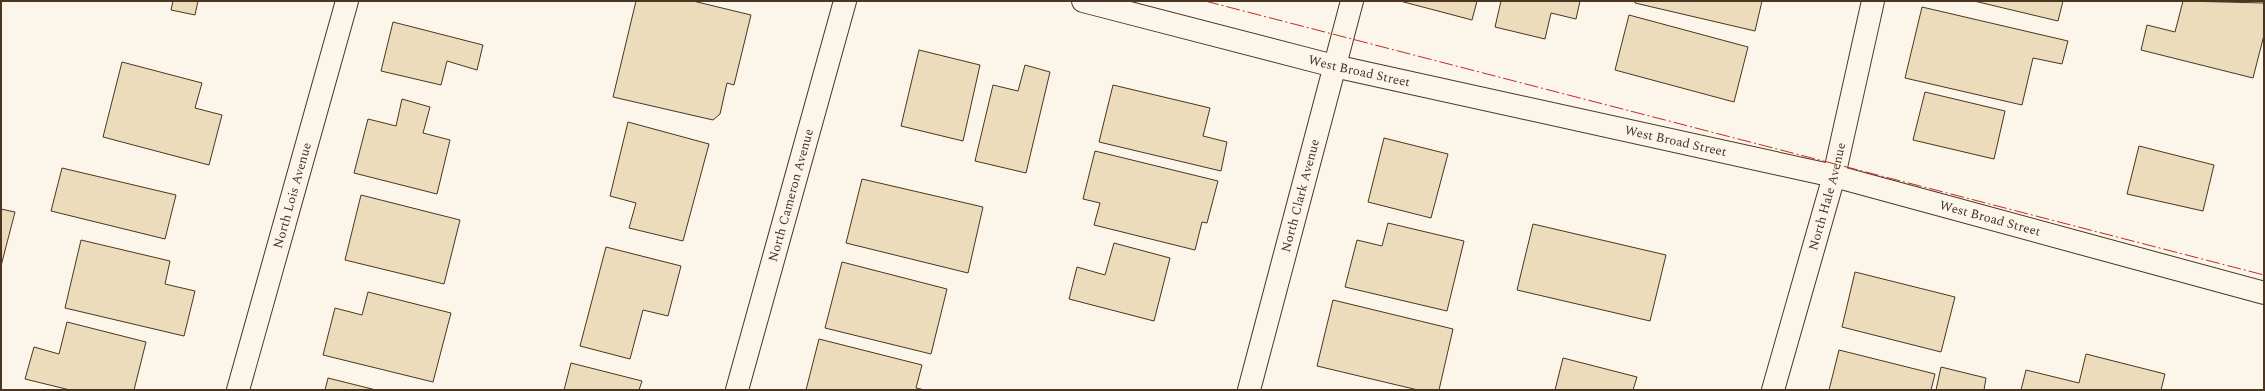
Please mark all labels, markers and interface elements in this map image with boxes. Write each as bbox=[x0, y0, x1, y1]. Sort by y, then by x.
street label: West Broad Street bbox=[1306, 50, 1412, 93]
street label: West Broad Street bbox=[1623, 120, 1729, 162]
street label: North Cameron Avenue bbox=[763, 127, 819, 264]
street label: North Clark Avenue bbox=[1276, 137, 1325, 254]
street label: North Lois Avenue bbox=[268, 140, 317, 251]
street label: North Hale Avenue bbox=[1803, 141, 1851, 253]
street label: West Broad Street bbox=[1937, 195, 2043, 242]

